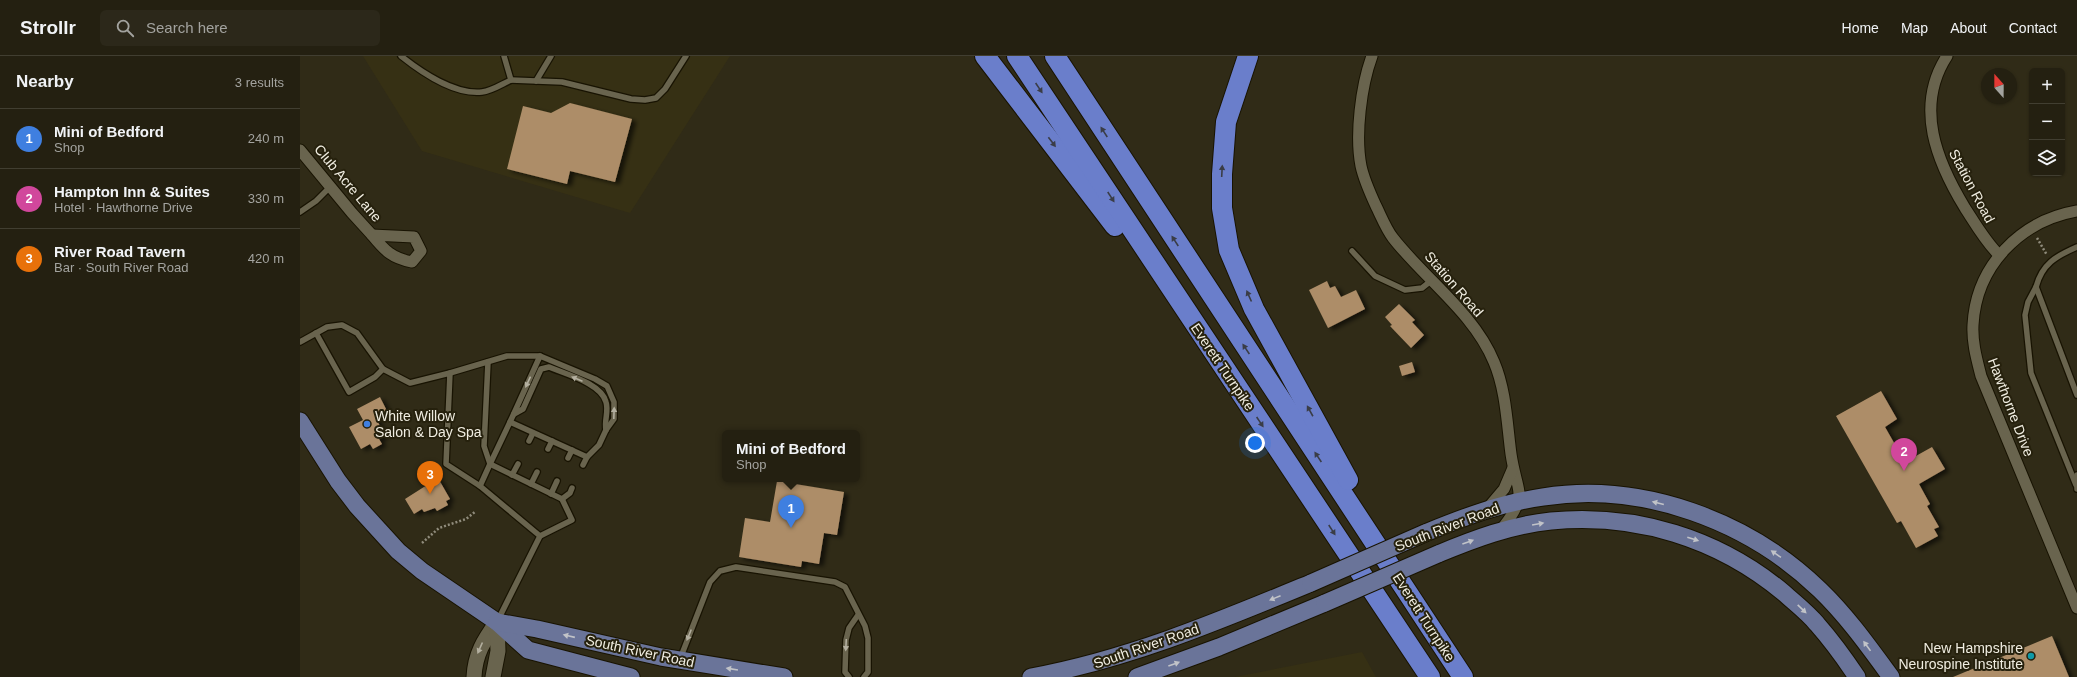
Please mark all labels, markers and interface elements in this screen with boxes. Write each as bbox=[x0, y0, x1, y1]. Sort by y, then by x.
search box bbox=[100, 10, 380, 46]
text: Strollr bbox=[20, 17, 76, 38]
icon: search bbox=[114, 17, 136, 39]
text: Search here bbox=[146, 19, 228, 36]
text: Home bbox=[1842, 20, 1879, 36]
text: Map bbox=[1901, 20, 1928, 36]
text: About bbox=[1950, 20, 1987, 36]
text: Contact bbox=[2009, 20, 2057, 36]
north arrow bbox=[1981, 68, 2017, 104]
map controls bbox=[2029, 68, 2065, 176]
button: + bbox=[2029, 68, 2065, 104]
text: Nearby bbox=[16, 72, 74, 91]
text: 3 results bbox=[235, 75, 284, 90]
one-way arrow bbox=[1035, 83, 1043, 94]
button: − bbox=[2029, 104, 2065, 140]
text: Mini of Bedford bbox=[54, 123, 164, 140]
one-way arrow bbox=[1100, 127, 1108, 137]
text: 1 bbox=[25, 131, 33, 146]
text: 240 m bbox=[248, 131, 284, 146]
one-way arrow bbox=[1048, 137, 1056, 147]
text: Shop bbox=[54, 140, 84, 155]
button: layers bbox=[2029, 140, 2065, 176]
street label: Club Acre Lane bbox=[311, 141, 385, 225]
street label: Station Road bbox=[1946, 147, 1998, 225]
one-way arrow bbox=[1219, 165, 1226, 177]
text: Hampton Inn & Suites bbox=[54, 183, 210, 200]
text: 2 bbox=[25, 191, 33, 206]
text: 330 m bbox=[248, 191, 284, 206]
one-way arrow bbox=[1107, 191, 1115, 202]
text: Hotel · Hawthorne Drive bbox=[54, 200, 193, 215]
one-way arrow bbox=[1171, 235, 1179, 246]
text: River Road Tavern bbox=[54, 243, 185, 260]
street label: Station Road bbox=[1421, 248, 1487, 320]
text: 3 bbox=[25, 251, 33, 266]
text: 420 m bbox=[248, 251, 284, 266]
text: Bar · South River Road bbox=[54, 260, 188, 275]
one-way arrow bbox=[1246, 291, 1252, 302]
street label: Everett Turnpike bbox=[1188, 320, 1258, 414]
one-way arrow bbox=[1242, 344, 1250, 354]
street label: Hawthorne Drive bbox=[1985, 355, 2037, 459]
one-way arrow bbox=[572, 376, 583, 382]
one-way arrow bbox=[525, 377, 531, 388]
one-way arrow bbox=[1307, 405, 1313, 417]
one-way arrow bbox=[610, 407, 617, 419]
place label: White Willow Salon & Day Spa bbox=[375, 408, 482, 440]
one-way arrow bbox=[1256, 416, 1264, 427]
marker: White Willow Salon & Day Spa bbox=[362, 419, 372, 429]
popup bbox=[722, 430, 860, 482]
your location bbox=[1245, 433, 1265, 453]
pin: 2 bbox=[1891, 438, 1917, 471]
text: Mini of Bedford bbox=[736, 440, 846, 457]
one-way arrow bbox=[1315, 451, 1322, 463]
text: Shop bbox=[736, 457, 766, 472]
pin: 3 bbox=[417, 461, 443, 494]
pin: 1 bbox=[778, 495, 804, 528]
one-way arrow bbox=[1651, 499, 1664, 505]
street label: South River Road bbox=[1393, 500, 1501, 554]
one-way arrow bbox=[1531, 520, 1544, 526]
one-way arrow bbox=[1328, 525, 1336, 535]
one-way arrow bbox=[1687, 536, 1699, 542]
one-way arrow bbox=[1463, 538, 1475, 544]
one-way arrow bbox=[1771, 550, 1781, 558]
street label: Everett Turnpike bbox=[1390, 570, 1459, 664]
one-way arrow bbox=[1269, 595, 1280, 601]
one-way arrow bbox=[1797, 604, 1807, 613]
street label: South River Road bbox=[1091, 620, 1201, 672]
one-way arrow bbox=[686, 630, 692, 642]
one-way arrow bbox=[562, 632, 575, 638]
street label: South River Road bbox=[584, 632, 696, 670]
one-way arrow bbox=[843, 639, 850, 651]
one-way arrow bbox=[1863, 640, 1872, 651]
place label: New Hampshire Neurospine Institute bbox=[1898, 640, 2023, 672]
one-way arrow bbox=[477, 642, 483, 653]
marker: New Hampshire Neurospine Institute bbox=[2026, 651, 2036, 661]
one-way arrow bbox=[1168, 661, 1180, 667]
one-way arrow bbox=[726, 666, 738, 672]

